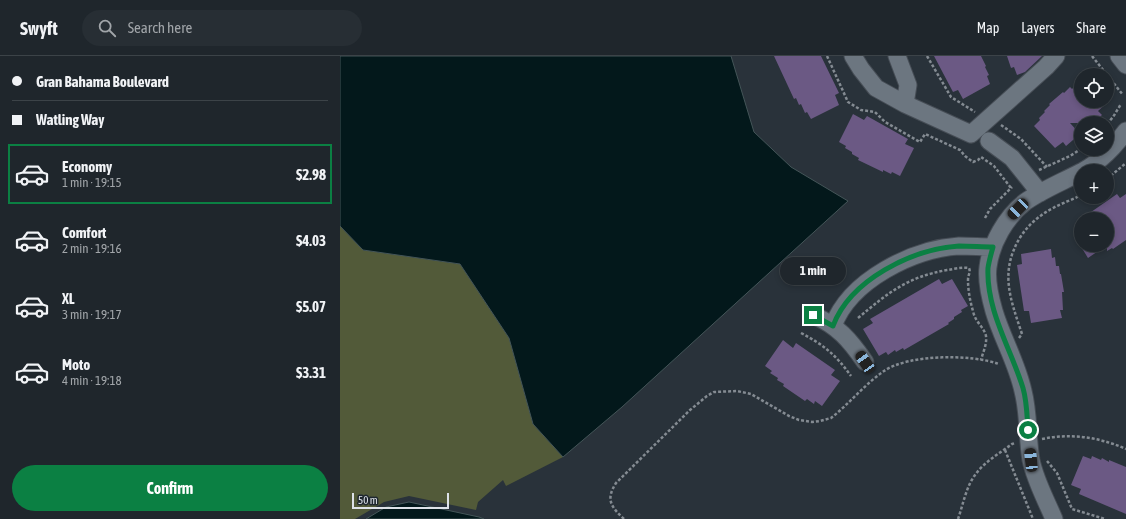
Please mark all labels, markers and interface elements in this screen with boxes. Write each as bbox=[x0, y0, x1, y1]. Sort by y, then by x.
search box bbox=[82, 10, 362, 46]
text: Swyft bbox=[20, 17, 58, 39]
icon: search bbox=[96, 17, 118, 39]
text: Search here bbox=[128, 19, 192, 36]
text: Map bbox=[977, 20, 999, 36]
text: Layers bbox=[1021, 20, 1054, 36]
text: Share bbox=[1076, 20, 1106, 36]
map controls bbox=[1074, 68, 1114, 252]
button: locate bbox=[1074, 68, 1114, 108]
text: Gran Bahama Boulevard bbox=[36, 73, 169, 90]
text: Watling Way bbox=[36, 111, 105, 128]
button: layers bbox=[1074, 116, 1114, 156]
icon: car bbox=[14, 156, 50, 192]
text: Economy bbox=[62, 158, 112, 175]
button: + bbox=[1074, 164, 1114, 204]
text: $2.98 bbox=[296, 166, 326, 183]
text: 1 min · 19:15 bbox=[62, 175, 122, 190]
car bbox=[1005, 196, 1031, 222]
button: − bbox=[1074, 212, 1114, 252]
icon: car bbox=[14, 222, 50, 258]
text: Comfort bbox=[62, 224, 106, 241]
text: $4.03 bbox=[296, 232, 326, 249]
text: 2 min · 19:16 bbox=[62, 241, 122, 256]
callout: 1 min bbox=[780, 257, 846, 285]
text: 1 min bbox=[800, 263, 826, 278]
icon: car bbox=[14, 288, 50, 324]
text: XL bbox=[62, 290, 75, 307]
text: $5.07 bbox=[296, 298, 326, 315]
route end bbox=[804, 306, 822, 324]
text: 3 min · 19:17 bbox=[62, 307, 122, 322]
car bbox=[853, 349, 877, 375]
icon: car bbox=[14, 354, 50, 390]
text: Moto bbox=[62, 356, 90, 373]
text: $3.31 bbox=[296, 364, 326, 381]
text: 4 min · 19:18 bbox=[62, 373, 122, 388]
route start bbox=[1019, 421, 1037, 439]
car bbox=[1024, 447, 1038, 473]
button: Confirm bbox=[12, 465, 328, 511]
scale bar bbox=[352, 491, 449, 510]
text: 50 m bbox=[358, 494, 378, 506]

